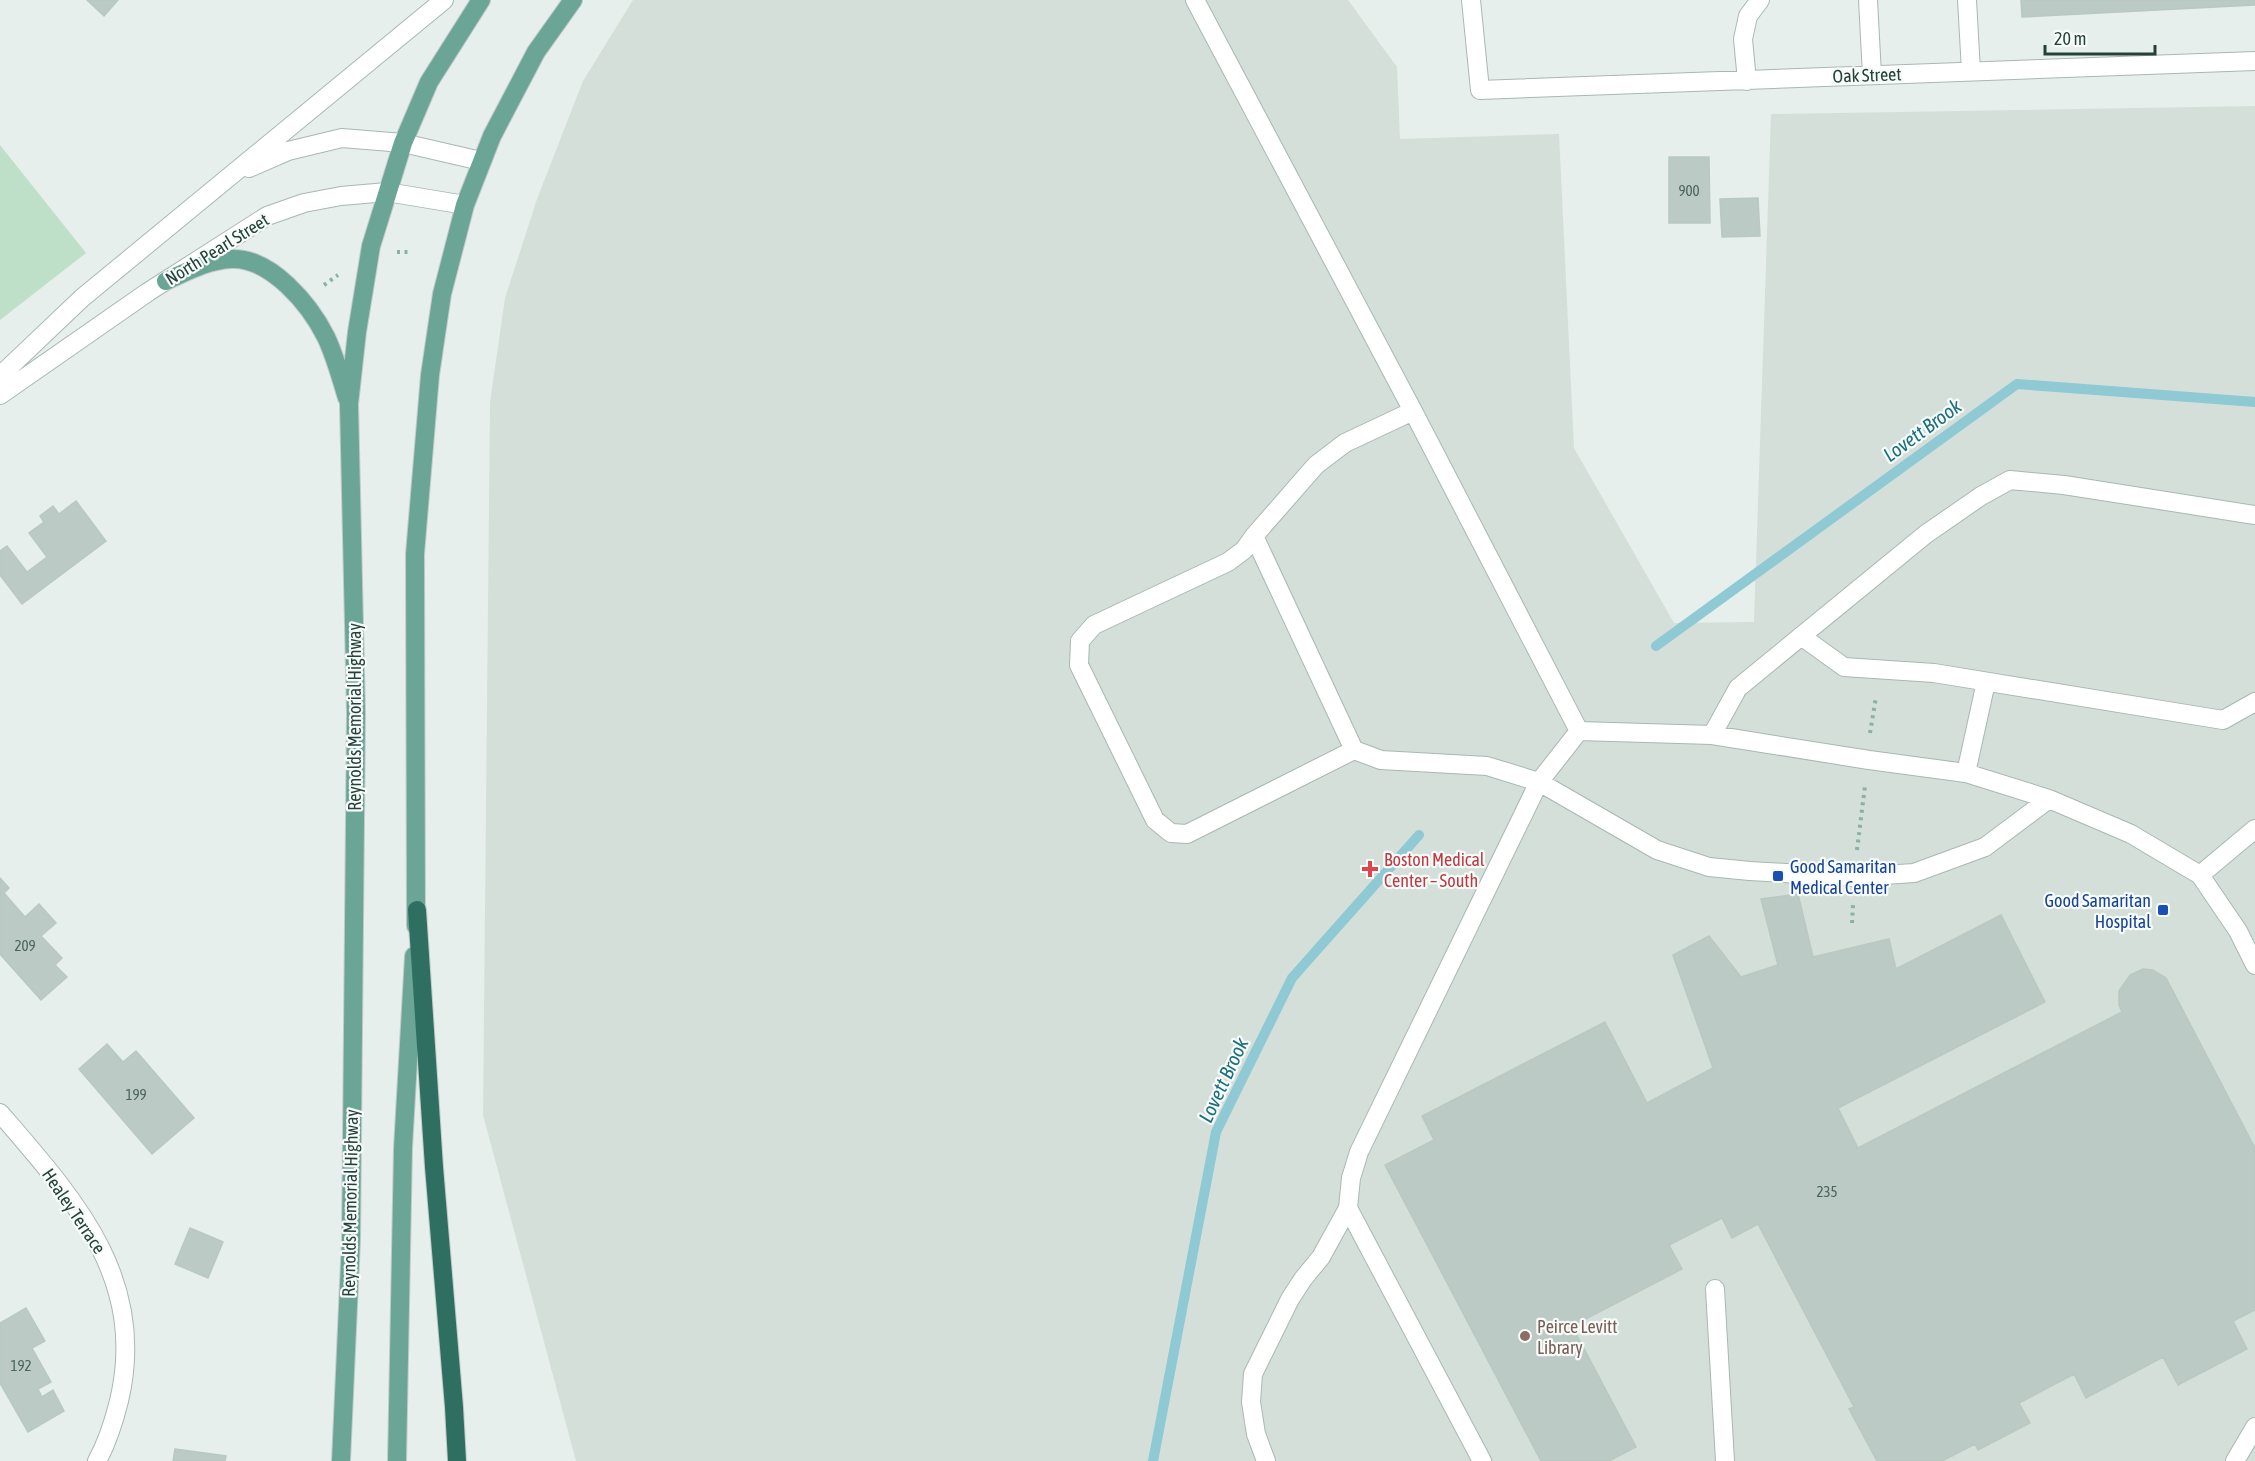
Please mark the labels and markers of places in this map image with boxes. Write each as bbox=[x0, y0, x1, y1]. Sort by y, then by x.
place label: Boston Medical Center – South bbox=[1384, 849, 1485, 891]
place label: Good Samaritan Medical Center bbox=[1790, 856, 1896, 898]
marker: Boston Medical Center – South bbox=[1361, 860, 1379, 878]
marker: Good Samaritan Medical Center bbox=[1771, 869, 1785, 883]
place label: Good Samaritan Hospital bbox=[2045, 890, 2151, 932]
marker: Good Samaritan Hospital bbox=[2156, 903, 2170, 917]
place label: Peirce Levitt Library bbox=[1537, 1316, 1617, 1358]
marker: Peirce Levitt Library bbox=[1518, 1329, 1532, 1343]

